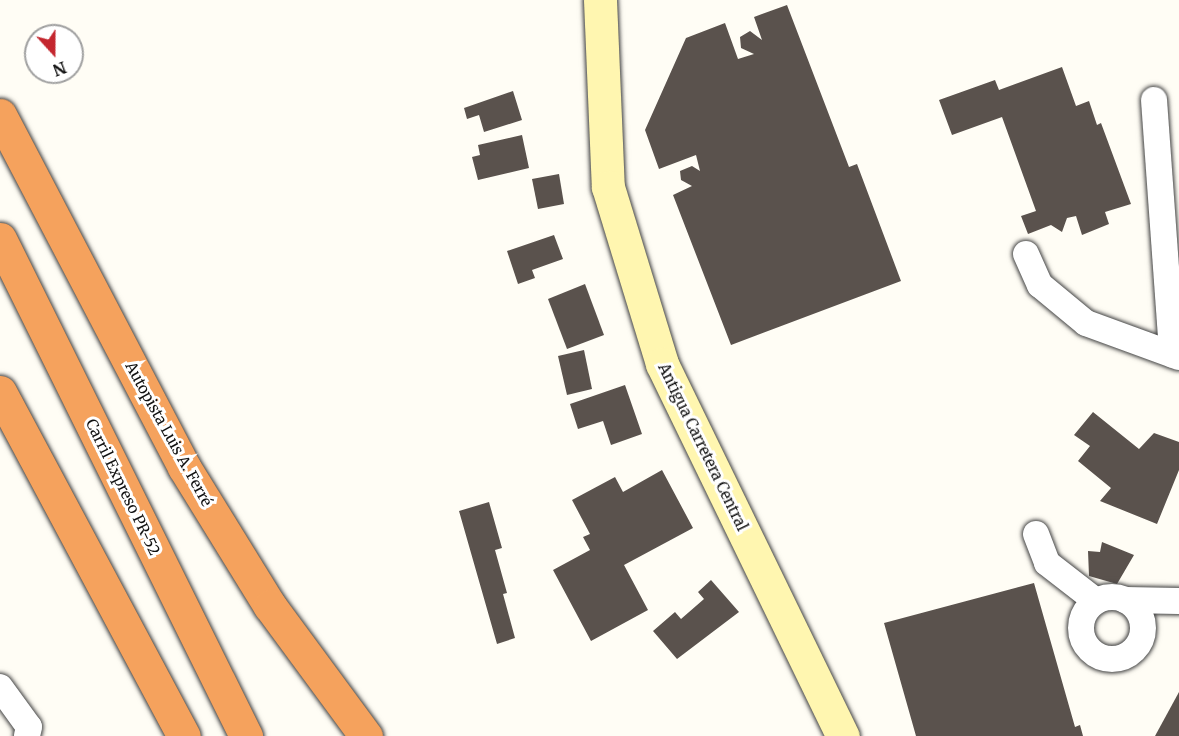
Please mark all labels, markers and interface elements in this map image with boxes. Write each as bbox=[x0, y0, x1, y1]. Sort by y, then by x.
north arrow bbox=[24, 24, 84, 84]
text: N bbox=[50, 57, 69, 81]
street label: Autopista Luis A. Ferré bbox=[122, 359, 216, 509]
street label: Antigua Carretera Central bbox=[655, 360, 751, 534]
street label: Carril Expreso PR-52 bbox=[82, 416, 164, 558]

